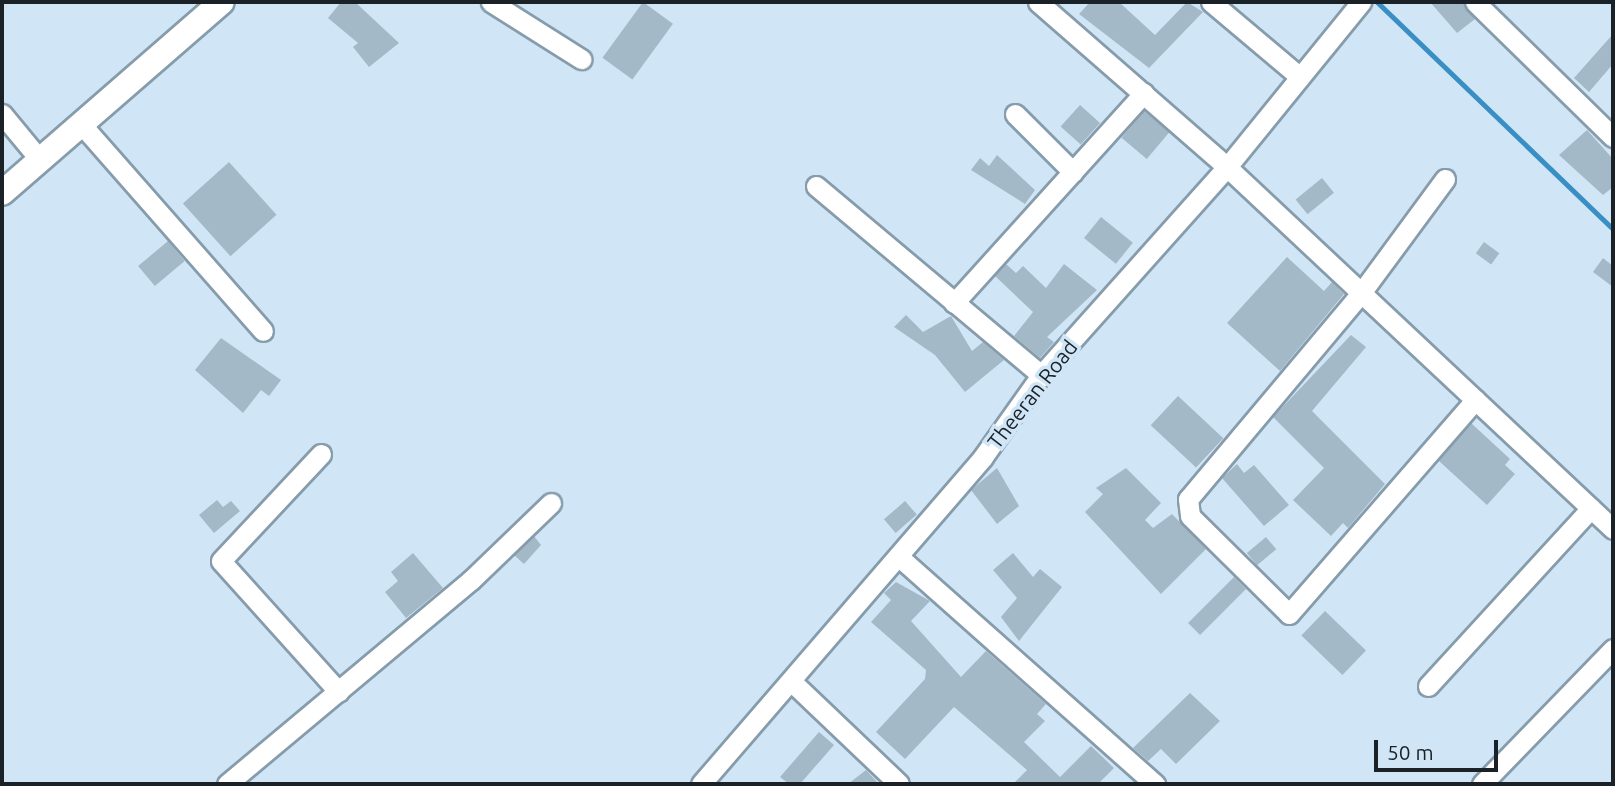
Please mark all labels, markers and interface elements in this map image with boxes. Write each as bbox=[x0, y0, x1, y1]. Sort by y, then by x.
street label: Theeran Road bbox=[982, 335, 1082, 453]
scale bar bbox=[1377, 726, 1501, 770]
text: 50 m bbox=[1387, 740, 1434, 764]

